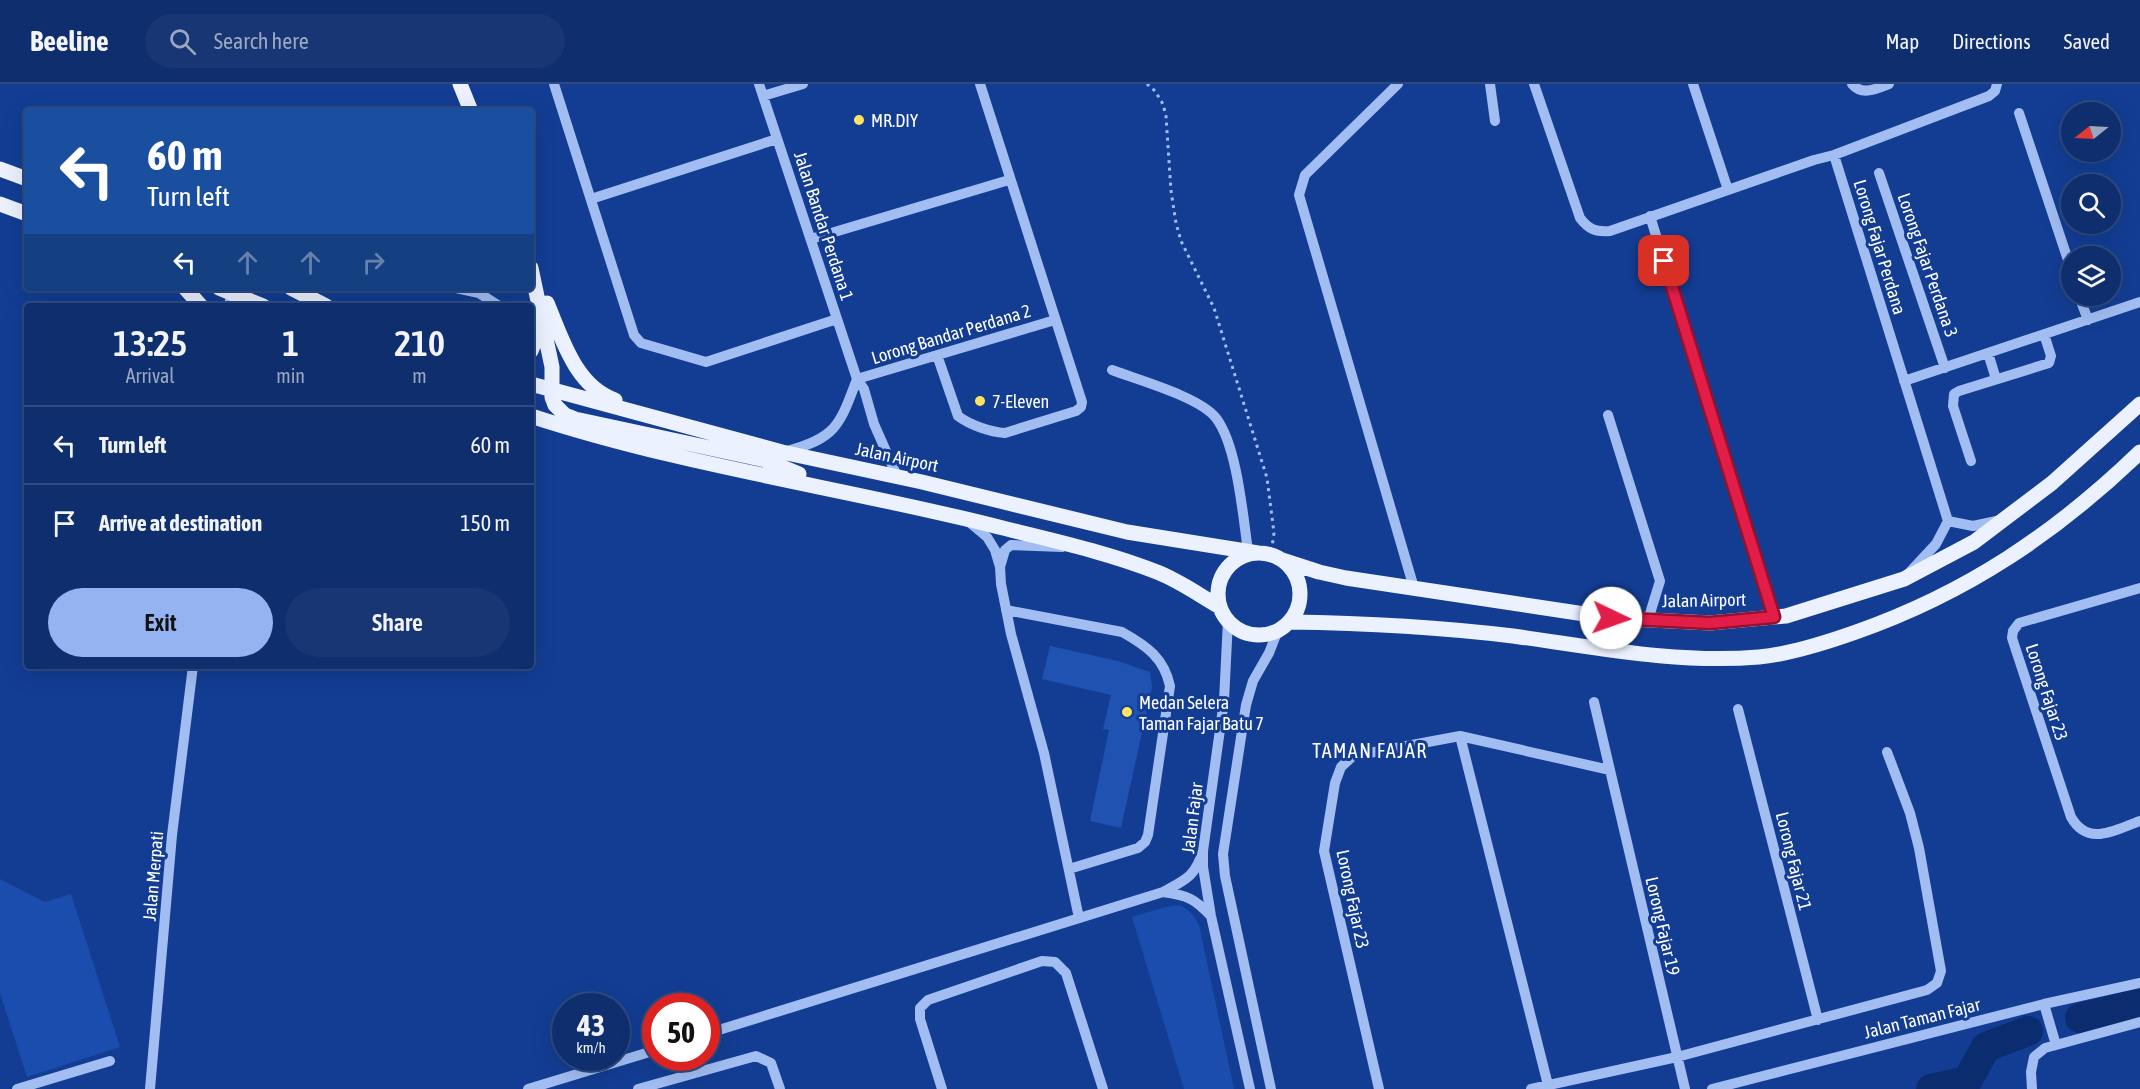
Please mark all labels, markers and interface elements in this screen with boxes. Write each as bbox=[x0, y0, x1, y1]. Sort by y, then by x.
search box bbox=[145, 14, 565, 68]
text: Beeline bbox=[30, 25, 109, 57]
icon: search bbox=[166, 25, 199, 58]
text: Search here bbox=[214, 28, 309, 54]
text: Map bbox=[1885, 29, 1919, 53]
text: Directions bbox=[1952, 29, 2031, 53]
text: Saved bbox=[2064, 29, 2110, 53]
north arrow bbox=[2061, 102, 2121, 162]
map controls bbox=[2061, 102, 2121, 306]
place label: MR.DIY bbox=[871, 110, 918, 131]
marker: MR.DIY bbox=[852, 113, 866, 127]
text: 60 m bbox=[147, 131, 222, 179]
icon: left bbox=[48, 132, 126, 210]
street label: Jalan Bandar Perdana 1 bbox=[790, 149, 858, 303]
button: search bbox=[2061, 174, 2121, 234]
street label: Lorong Fajar Perdana bbox=[1850, 177, 1910, 317]
text: Turn left bbox=[147, 181, 230, 212]
street label: Lorong Fajar Perdana 3 bbox=[1894, 190, 1962, 340]
pin bbox=[1638, 235, 1689, 286]
icon: arrive bbox=[1647, 244, 1680, 277]
icon: left bbox=[168, 246, 201, 279]
icon: ahead bbox=[231, 246, 264, 279]
icon: ahead bbox=[294, 246, 327, 279]
icon: right bbox=[357, 246, 390, 279]
button: layers bbox=[2061, 246, 2121, 306]
street label: Lorong Bandar Perdana 2 bbox=[869, 300, 1033, 368]
text: 13:25 bbox=[113, 322, 187, 364]
text: 1 bbox=[282, 322, 299, 364]
text: 210 bbox=[394, 322, 445, 364]
text: Arrival bbox=[126, 364, 175, 387]
text: min bbox=[276, 364, 305, 387]
text: m bbox=[412, 364, 427, 387]
place label: 7-Eleven bbox=[992, 391, 1049, 412]
marker: 7-Eleven bbox=[973, 394, 987, 408]
icon: left bbox=[48, 429, 81, 462]
text: Turn left bbox=[99, 432, 166, 458]
text: 60 m bbox=[470, 432, 510, 458]
street label: Jalan Airport bbox=[854, 438, 940, 476]
icon: arrive bbox=[48, 507, 81, 540]
text: Arrive at destination bbox=[99, 510, 262, 536]
text: 150 m bbox=[460, 510, 510, 536]
position arrow bbox=[1579, 586, 1643, 650]
button: Exit bbox=[48, 588, 273, 657]
button: Share bbox=[285, 588, 510, 657]
street label: Jalan Airport bbox=[1662, 589, 1746, 611]
street label: Lorong Fajar 23 bbox=[2021, 641, 2073, 743]
place label: Medan Selera Taman Fajar Batu 7 bbox=[1139, 692, 1264, 734]
marker: Medan Selera Taman Fajar Batu 7 bbox=[1120, 705, 1134, 719]
district label: TAMAN FAJAR bbox=[1312, 739, 1428, 762]
street label: Jalan Fajar bbox=[1177, 781, 1207, 855]
street label: Lorong Fajar 21 bbox=[1772, 810, 1816, 912]
street label: Jalan Merpati bbox=[139, 830, 167, 922]
street label: Lorong Fajar 23 bbox=[1332, 848, 1374, 950]
street label: Lorong Fajar 19 bbox=[1641, 875, 1685, 977]
speed limit sign: 50 bbox=[642, 993, 720, 1071]
street label: Jalan Taman Fajar bbox=[1862, 993, 1983, 1043]
text: 43 bbox=[577, 1008, 605, 1042]
text: km/h bbox=[576, 1039, 606, 1056]

